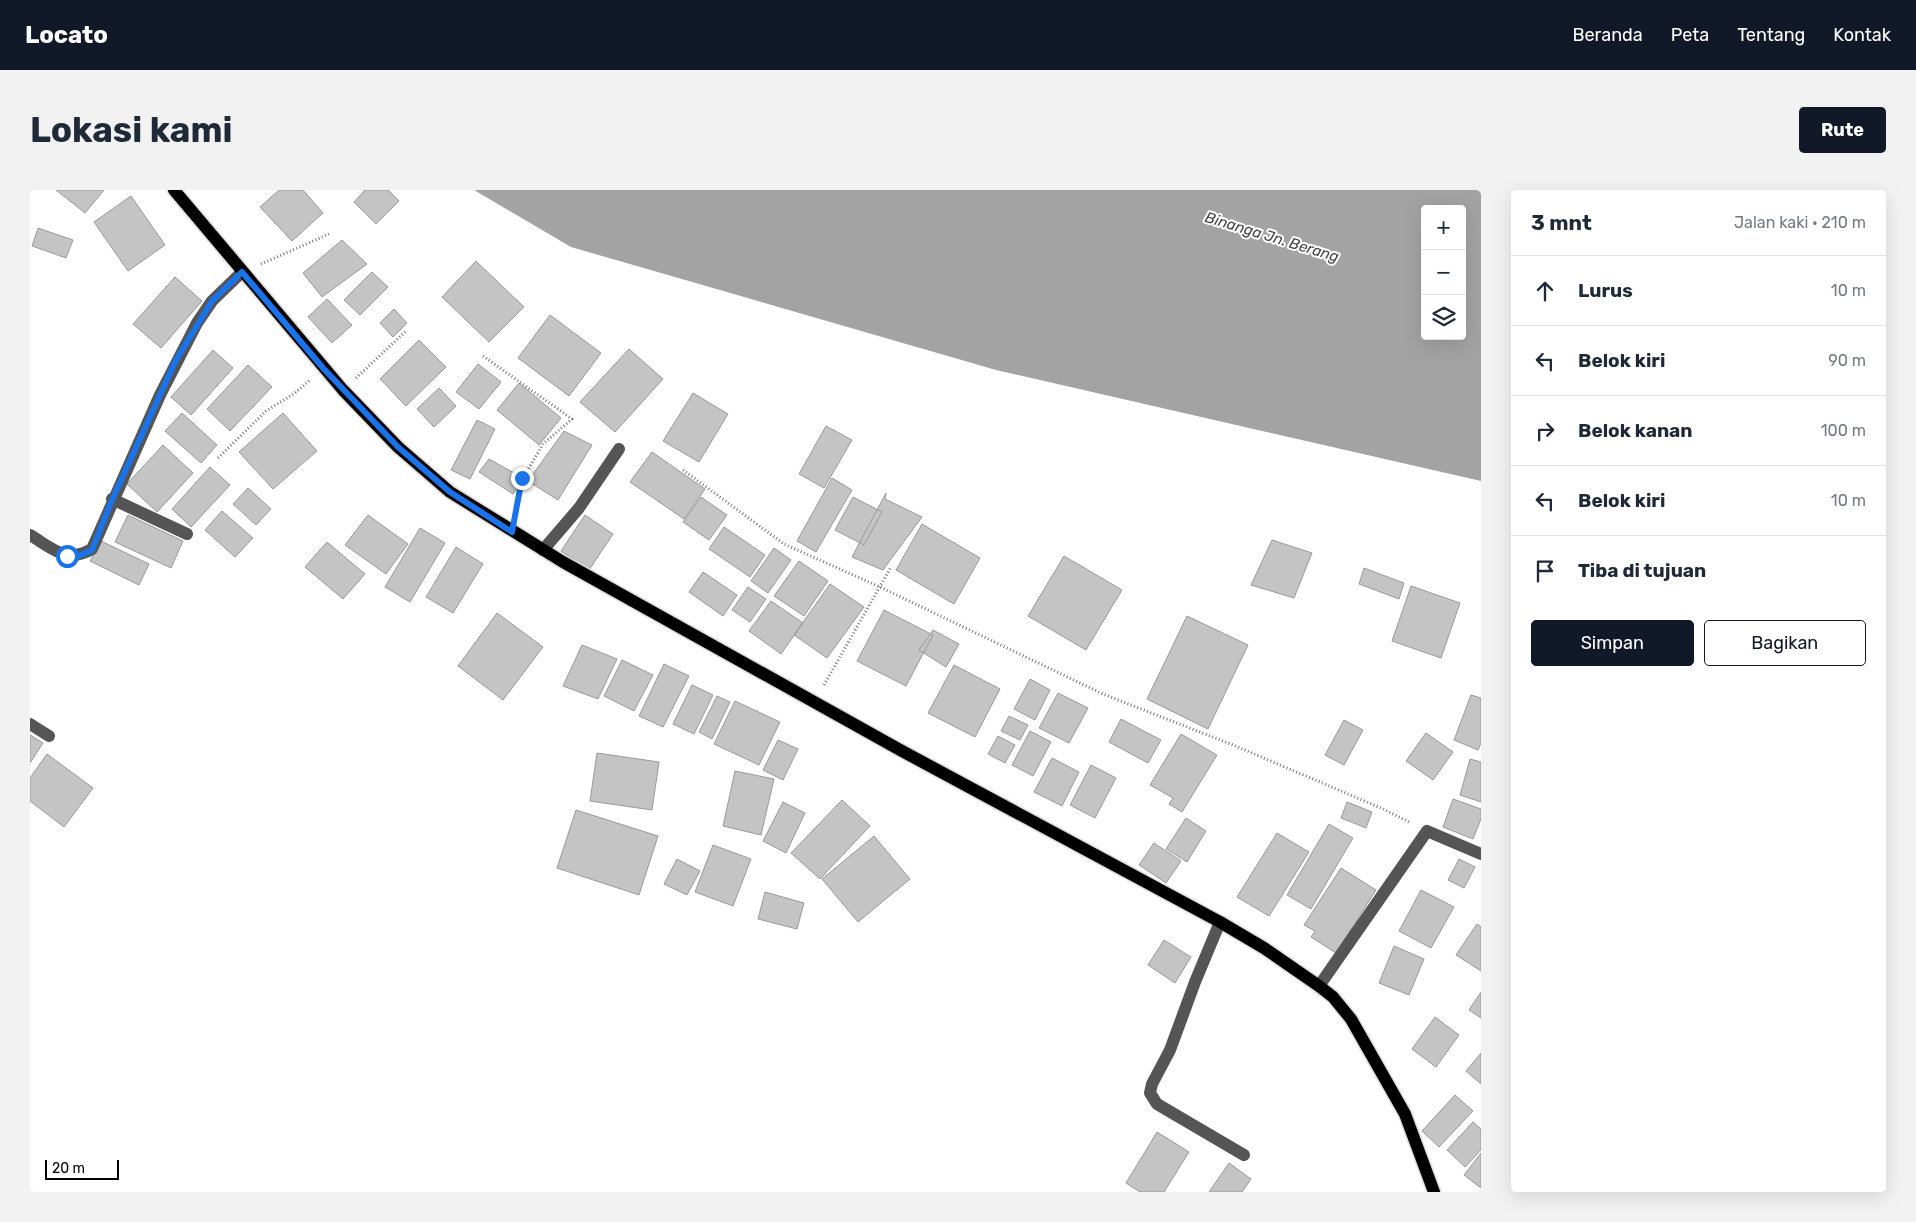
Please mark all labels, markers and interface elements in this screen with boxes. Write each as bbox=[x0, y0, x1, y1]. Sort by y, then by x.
text: Locato bbox=[25, 21, 108, 49]
text: Beranda bbox=[1572, 24, 1643, 46]
text: Peta bbox=[1671, 24, 1709, 46]
text: Tentang bbox=[1737, 24, 1805, 46]
text: Kontak bbox=[1833, 24, 1891, 46]
button: Rute bbox=[1799, 107, 1886, 153]
text: Lokasi kami bbox=[30, 109, 233, 151]
map controls bbox=[1421, 205, 1466, 340]
button: + bbox=[1421, 205, 1466, 250]
water label: Binanga Jn. Berang bbox=[1203, 208, 1341, 266]
text: 3 mnt bbox=[1531, 210, 1592, 235]
text: Jalan kaki · 210 m bbox=[1734, 213, 1866, 232]
button: − bbox=[1421, 250, 1466, 295]
icon: ahead bbox=[1531, 277, 1559, 305]
text: Lurus bbox=[1578, 279, 1633, 302]
text: 10 m bbox=[1831, 281, 1866, 300]
button: layers bbox=[1421, 295, 1466, 340]
icon: left bbox=[1531, 347, 1559, 375]
text: Belok kiri bbox=[1578, 349, 1665, 372]
text: 90 m bbox=[1828, 351, 1866, 370]
icon: right bbox=[1531, 417, 1559, 445]
text: Belok kanan bbox=[1578, 419, 1693, 442]
text: 100 m bbox=[1821, 421, 1866, 440]
route end bbox=[511, 467, 534, 490]
icon: left bbox=[1531, 487, 1559, 515]
text: Belok kiri bbox=[1578, 489, 1665, 512]
text: 10 m bbox=[1831, 491, 1866, 510]
route start bbox=[56, 545, 79, 568]
icon: arrive bbox=[1531, 557, 1559, 585]
text: Tiba di tujuan bbox=[1578, 559, 1706, 582]
button: Simpan bbox=[1531, 620, 1694, 666]
button: Bagikan bbox=[1704, 620, 1866, 666]
scale bar bbox=[45, 1157, 119, 1180]
text: 20 m bbox=[52, 1160, 85, 1177]

